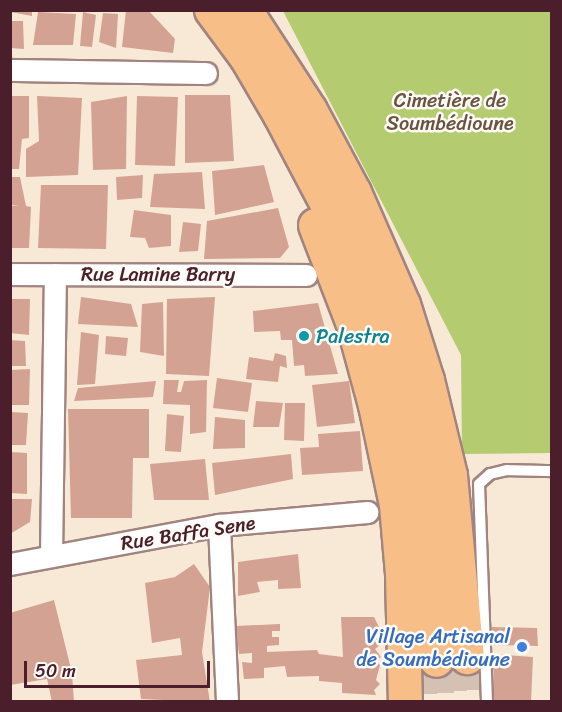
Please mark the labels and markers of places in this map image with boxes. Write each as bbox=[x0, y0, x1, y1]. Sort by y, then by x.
place label: Palestra bbox=[316, 324, 390, 348]
marker: Palestra bbox=[297, 329, 311, 343]
place label: Village Artisanal de Soumbédioune bbox=[357, 624, 510, 671]
marker: Village Artisanal de Soumbédioune bbox=[515, 640, 529, 654]

